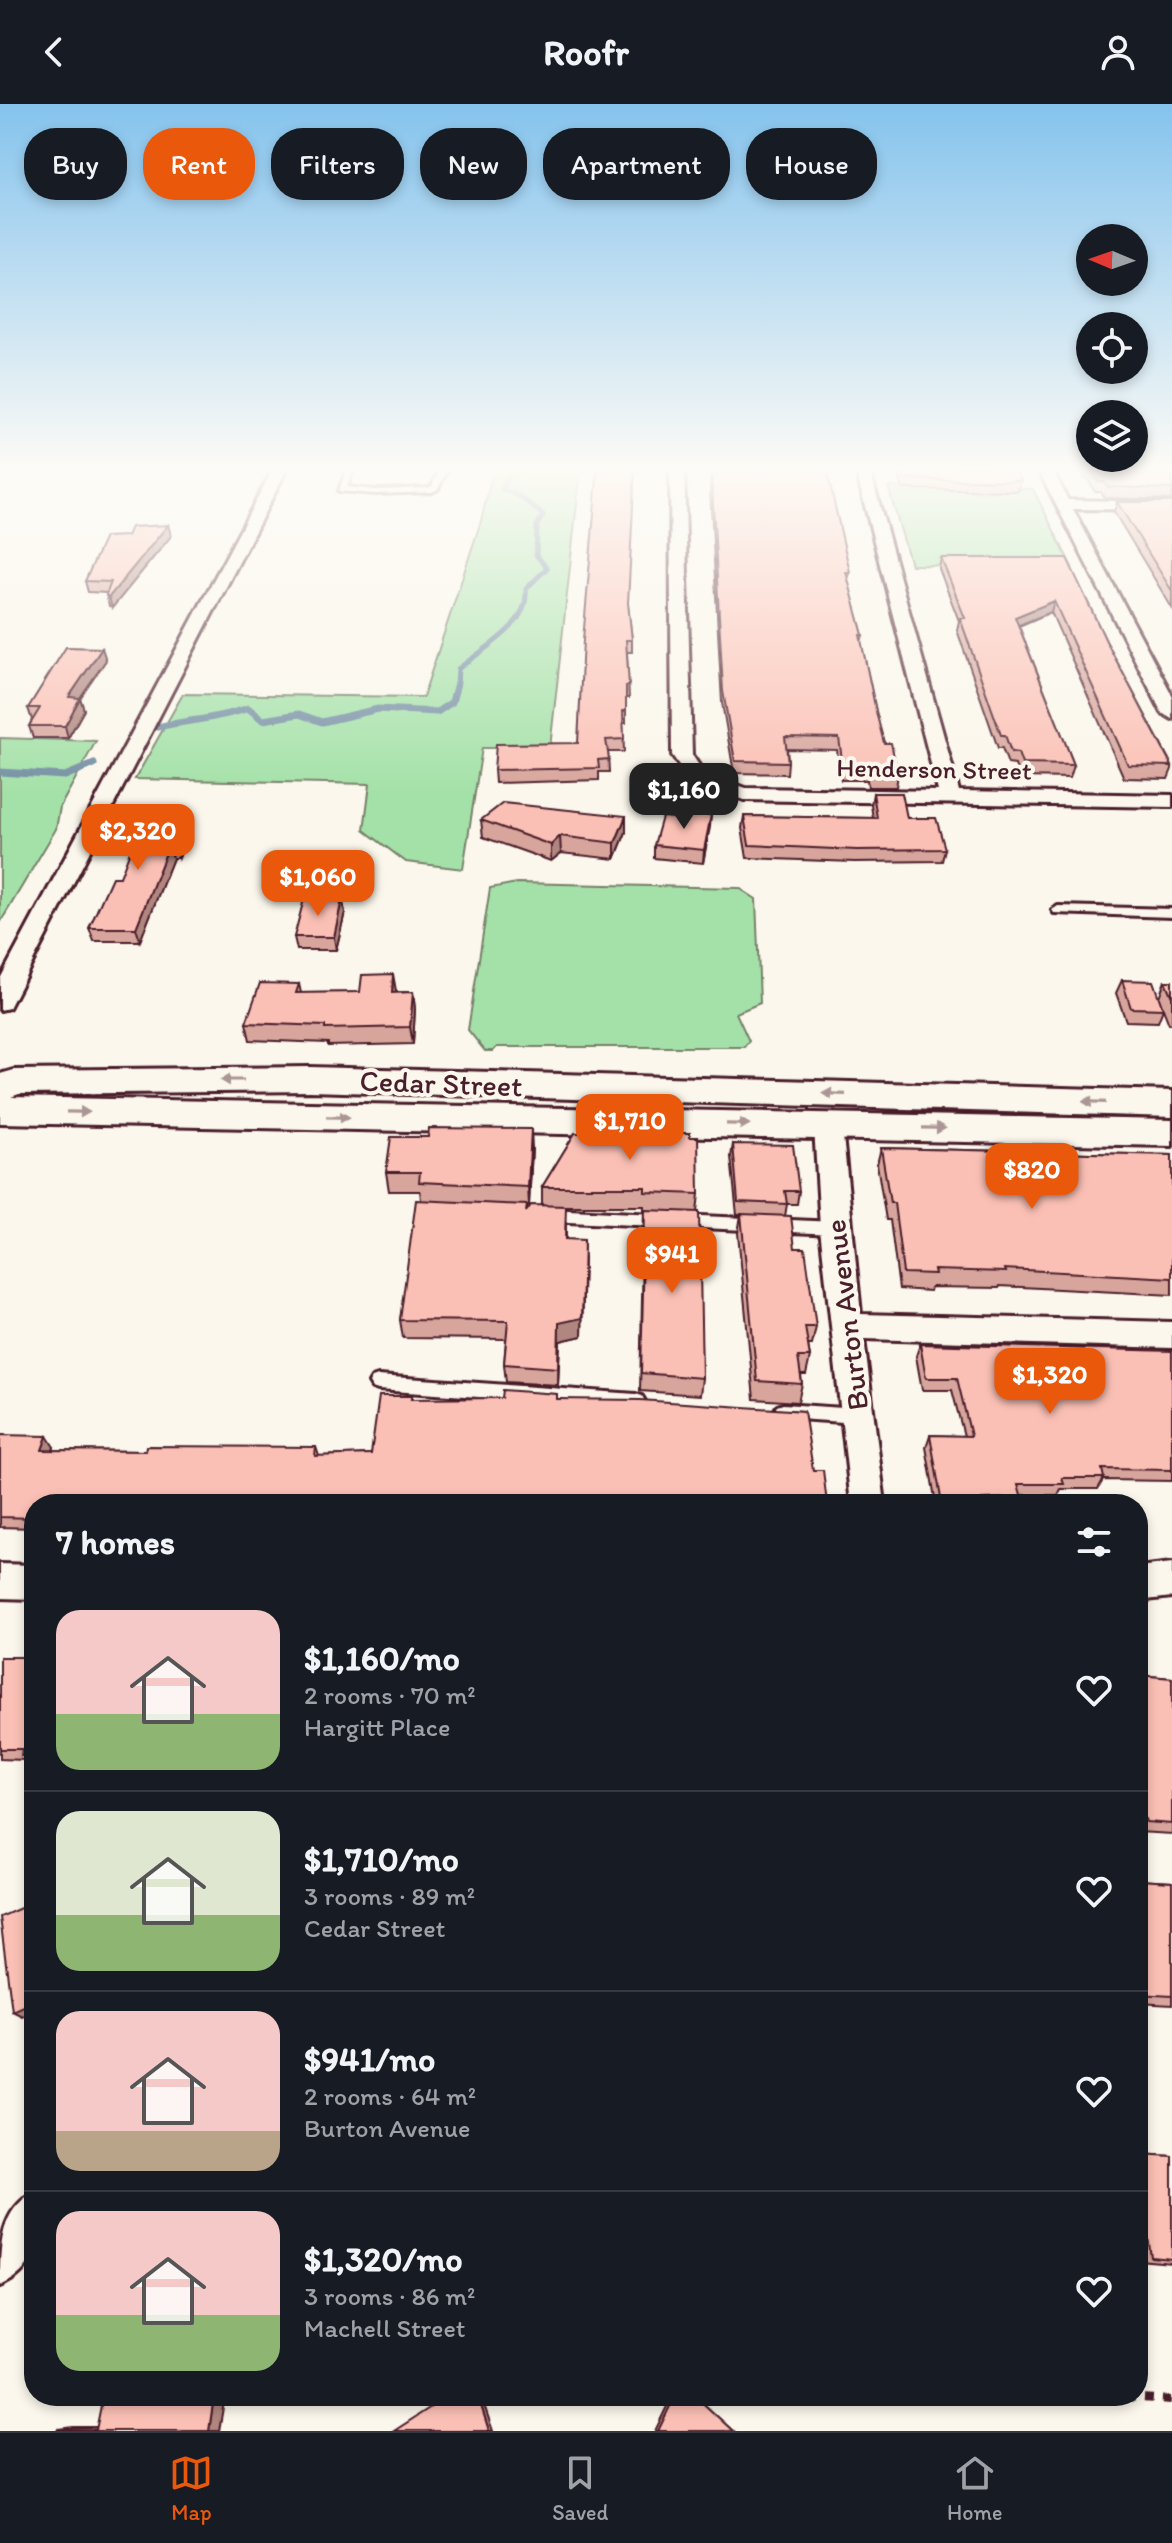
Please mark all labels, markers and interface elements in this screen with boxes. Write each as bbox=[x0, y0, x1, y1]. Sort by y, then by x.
icon: back bbox=[32, 30, 76, 74]
icon: person bbox=[1096, 30, 1140, 74]
text: Roofr bbox=[543, 31, 629, 74]
chip: Buy bbox=[24, 128, 127, 200]
chip: Rent bbox=[143, 128, 255, 200]
chip: Filters bbox=[271, 128, 404, 200]
chip: New bbox=[420, 128, 527, 200]
chip: Apartment bbox=[543, 128, 730, 200]
chip: House bbox=[746, 128, 877, 200]
north arrow bbox=[1076, 224, 1148, 296]
map controls bbox=[1076, 224, 1148, 472]
button: locate bbox=[1076, 312, 1148, 384]
button: layers bbox=[1076, 400, 1148, 472]
street label: Henderson Street bbox=[836, 751, 1032, 787]
pin: $1,160 bbox=[619, 763, 749, 831]
text: $1,160 bbox=[647, 773, 721, 805]
pin: $2,320 bbox=[73, 804, 203, 872]
text: $2,320 bbox=[100, 814, 176, 846]
pin: $1,060 bbox=[253, 850, 383, 918]
text: $1,060 bbox=[279, 860, 357, 892]
street label: Cedar Street bbox=[359, 1062, 523, 1104]
one-way arrow bbox=[219, 1074, 244, 1086]
one-way arrow bbox=[821, 1088, 846, 1101]
pin: $1,710 bbox=[565, 1094, 695, 1162]
one-way arrow bbox=[1081, 1095, 1106, 1108]
text: $1,710 bbox=[594, 1104, 666, 1136]
one-way arrow bbox=[66, 1106, 91, 1118]
one-way arrow bbox=[326, 1111, 351, 1123]
one-way arrow bbox=[726, 1118, 751, 1131]
one-way arrow bbox=[922, 1122, 947, 1135]
pin: $820 bbox=[985, 1143, 1079, 1211]
text: $820 bbox=[1003, 1153, 1061, 1185]
street label: Burton Avenue bbox=[816, 1217, 876, 1413]
pin: $941 bbox=[625, 1227, 719, 1295]
text: $941 bbox=[645, 1237, 699, 1269]
pin: $1,320 bbox=[985, 1348, 1115, 1416]
text: $1,320 bbox=[1012, 1358, 1088, 1390]
icon: filters bbox=[1072, 1520, 1116, 1564]
text: 7 homes bbox=[56, 1522, 175, 1563]
text: $1,160/mo bbox=[304, 1638, 460, 1679]
icon: home bbox=[120, 1642, 216, 1738]
icon: heart bbox=[1072, 1668, 1116, 1712]
text: 2 rooms · 70 m² bbox=[304, 1679, 476, 1711]
text: Hargitt Place bbox=[304, 1711, 450, 1743]
text: $1,710/mo bbox=[304, 1839, 459, 1880]
icon: home bbox=[120, 1843, 216, 1939]
icon: heart bbox=[1072, 1869, 1116, 1913]
text: 3 rooms · 89 m² bbox=[304, 1880, 475, 1912]
text: Cedar Street bbox=[304, 1912, 445, 1944]
text: $941/mo bbox=[304, 2039, 435, 2080]
icon: home bbox=[120, 2043, 216, 2139]
icon: heart bbox=[1072, 2069, 1116, 2113]
text: 2 rooms · 64 m² bbox=[304, 2080, 476, 2112]
text: Burton Avenue bbox=[304, 2112, 470, 2144]
text: $1,320/mo bbox=[304, 2239, 463, 2280]
icon: home bbox=[120, 2243, 216, 2339]
icon: heart bbox=[1072, 2269, 1116, 2313]
text: 3 rooms · 86 m² bbox=[304, 2280, 475, 2312]
text: Machell Street bbox=[304, 2312, 466, 2344]
tab: Map bbox=[169, 2451, 213, 2526]
tab: Saved bbox=[552, 2451, 608, 2526]
tab: Home bbox=[947, 2451, 1003, 2526]

